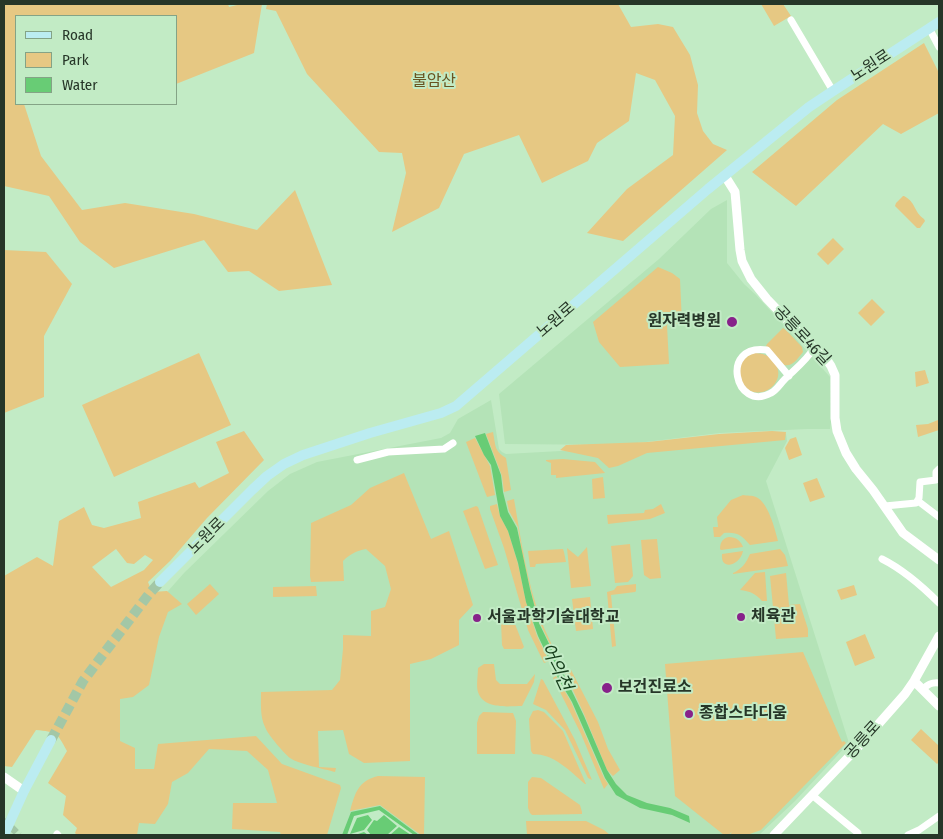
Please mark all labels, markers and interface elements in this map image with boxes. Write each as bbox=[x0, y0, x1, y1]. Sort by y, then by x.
legend bbox=[15, 15, 178, 105]
text: Road bbox=[62, 26, 93, 44]
street label: 노원로 bbox=[847, 46, 895, 86]
text: Park bbox=[62, 51, 89, 69]
park label: 불암산 bbox=[412, 72, 456, 92]
text: Water bbox=[62, 76, 97, 94]
street label: 노원로 bbox=[533, 298, 579, 342]
street label: 공릉로46길 bbox=[770, 302, 834, 370]
place label: 원자력병원 bbox=[647, 312, 721, 332]
marker: 원자력병원 bbox=[725, 315, 739, 329]
street label: 노원로 bbox=[185, 514, 229, 558]
place label: 체육관 bbox=[751, 607, 795, 627]
place label: 서울과학기술대학교 bbox=[487, 608, 619, 628]
marker: 체육관 bbox=[735, 611, 747, 623]
marker: 서울과학기술대학교 bbox=[471, 612, 483, 624]
water label: 어의천 bbox=[536, 640, 576, 694]
place label: 보건진료소 bbox=[618, 678, 692, 698]
marker: 보건진료소 bbox=[600, 681, 614, 695]
place label: 종합스타디움 bbox=[699, 704, 787, 724]
marker: 종합스타디움 bbox=[683, 708, 695, 720]
street label: 공릉로 bbox=[841, 717, 885, 763]

